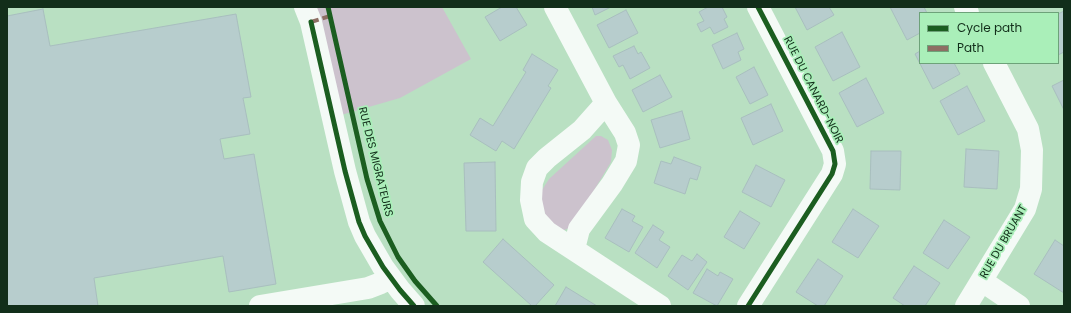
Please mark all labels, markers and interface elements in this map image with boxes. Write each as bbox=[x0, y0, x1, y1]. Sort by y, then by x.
legend bbox=[919, 12, 1059, 64]
text: Cycle path bbox=[957, 19, 1022, 36]
street label: RUE DU CANARD-NOIR bbox=[780, 34, 846, 146]
text: Path bbox=[957, 39, 984, 56]
street label: RUE DES MIGRATEURS bbox=[355, 106, 395, 218]
street label: RUE DU BRUANT bbox=[978, 203, 1030, 281]

